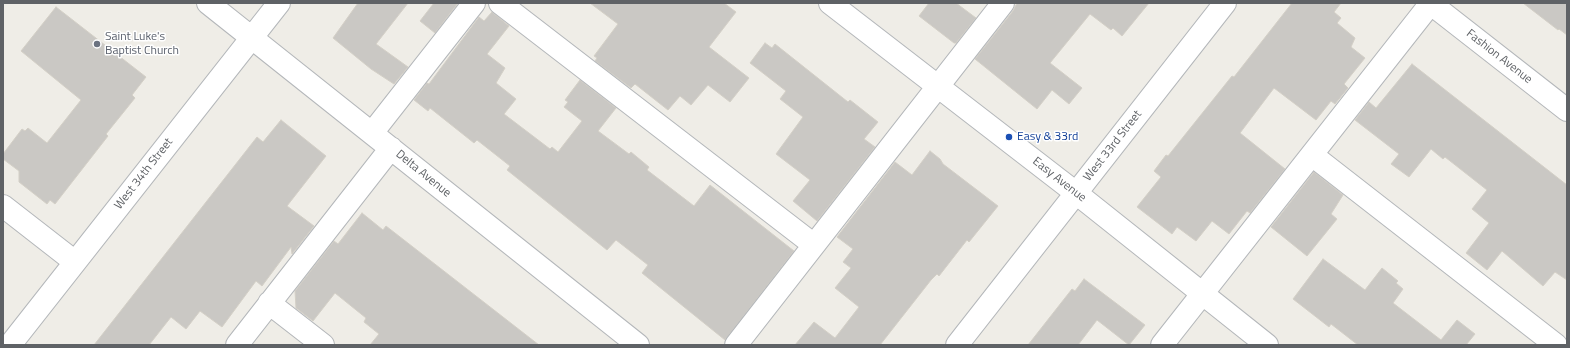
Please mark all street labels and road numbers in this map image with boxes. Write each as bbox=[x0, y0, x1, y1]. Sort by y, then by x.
street label: Fashion Avenue bbox=[1463, 27, 1535, 87]
street label: West 33rd Street bbox=[1081, 108, 1145, 184]
street label: West 34th Street bbox=[112, 135, 176, 213]
street label: Delta Avenue bbox=[392, 147, 454, 201]
street label: Easy Avenue bbox=[1029, 155, 1089, 205]

